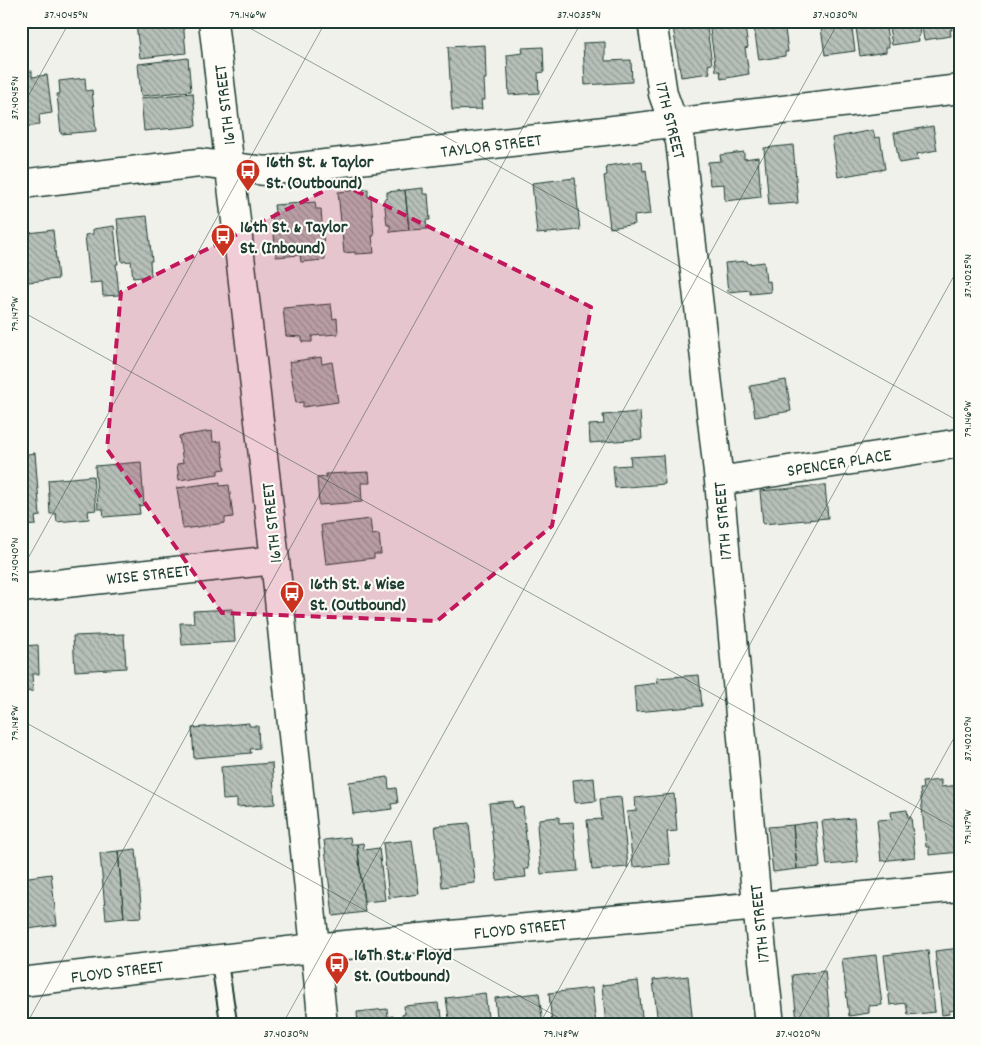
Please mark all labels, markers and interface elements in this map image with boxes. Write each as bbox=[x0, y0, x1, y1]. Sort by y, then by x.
text: 37.4045°N bbox=[44, 7, 88, 24]
text: 79.146°W bbox=[230, 7, 266, 24]
text: 37.4035°N bbox=[557, 7, 601, 24]
text: 37.4030°N bbox=[812, 7, 858, 24]
street label: 16TH STREET bbox=[209, 63, 244, 146]
text: 37.4045°N bbox=[7, 76, 24, 120]
street label: 17TH STREET bbox=[647, 79, 690, 162]
street label: TAYLOR STREET bbox=[439, 129, 543, 166]
place label: 16th St. & Taylor St. (Outbound) bbox=[266, 151, 374, 197]
bus stop icon: 16th St. & Taylor St. (Outbound) bbox=[235, 158, 261, 192]
place label: 16th St. & Taylor St. (Inbound) bbox=[240, 216, 348, 262]
bus stop icon: 16th St. & Taylor St. (Inbound) bbox=[210, 223, 236, 257]
text: 37.4025°N bbox=[960, 254, 977, 298]
text: 79.147°W bbox=[7, 296, 24, 332]
text: 79.146°W bbox=[960, 401, 977, 437]
street label: SPENCER PLACE bbox=[785, 444, 893, 485]
street label: 17TH STREET bbox=[709, 480, 740, 561]
street label: 16TH STREET bbox=[257, 481, 290, 564]
text: 37.4040°N bbox=[7, 538, 24, 582]
street label: WISE STREET bbox=[105, 560, 191, 593]
place label: 16th St. & Wise St. (Outbound) bbox=[310, 573, 406, 619]
bus stop icon: 16th St. & Wise St. (Outbound) bbox=[279, 580, 305, 614]
text: 79.148°W bbox=[7, 705, 24, 741]
text: 37.4020°N bbox=[960, 716, 977, 762]
text: 79.147°W bbox=[960, 809, 977, 845]
street label: 17TH STREET bbox=[745, 883, 778, 964]
street label: FLOYD STREET bbox=[473, 913, 568, 948]
place label: 16Th St.& Floyd St. (Outbound) bbox=[354, 944, 452, 990]
bus stop icon: 16Th St.& Floyd St. (Outbound) bbox=[324, 951, 350, 985]
street label: FLOYD STREET bbox=[70, 955, 165, 992]
text: 37.4030°N bbox=[263, 1026, 309, 1043]
text: 79.148°W bbox=[543, 1026, 579, 1043]
text: 37.4020°N bbox=[775, 1026, 821, 1043]

